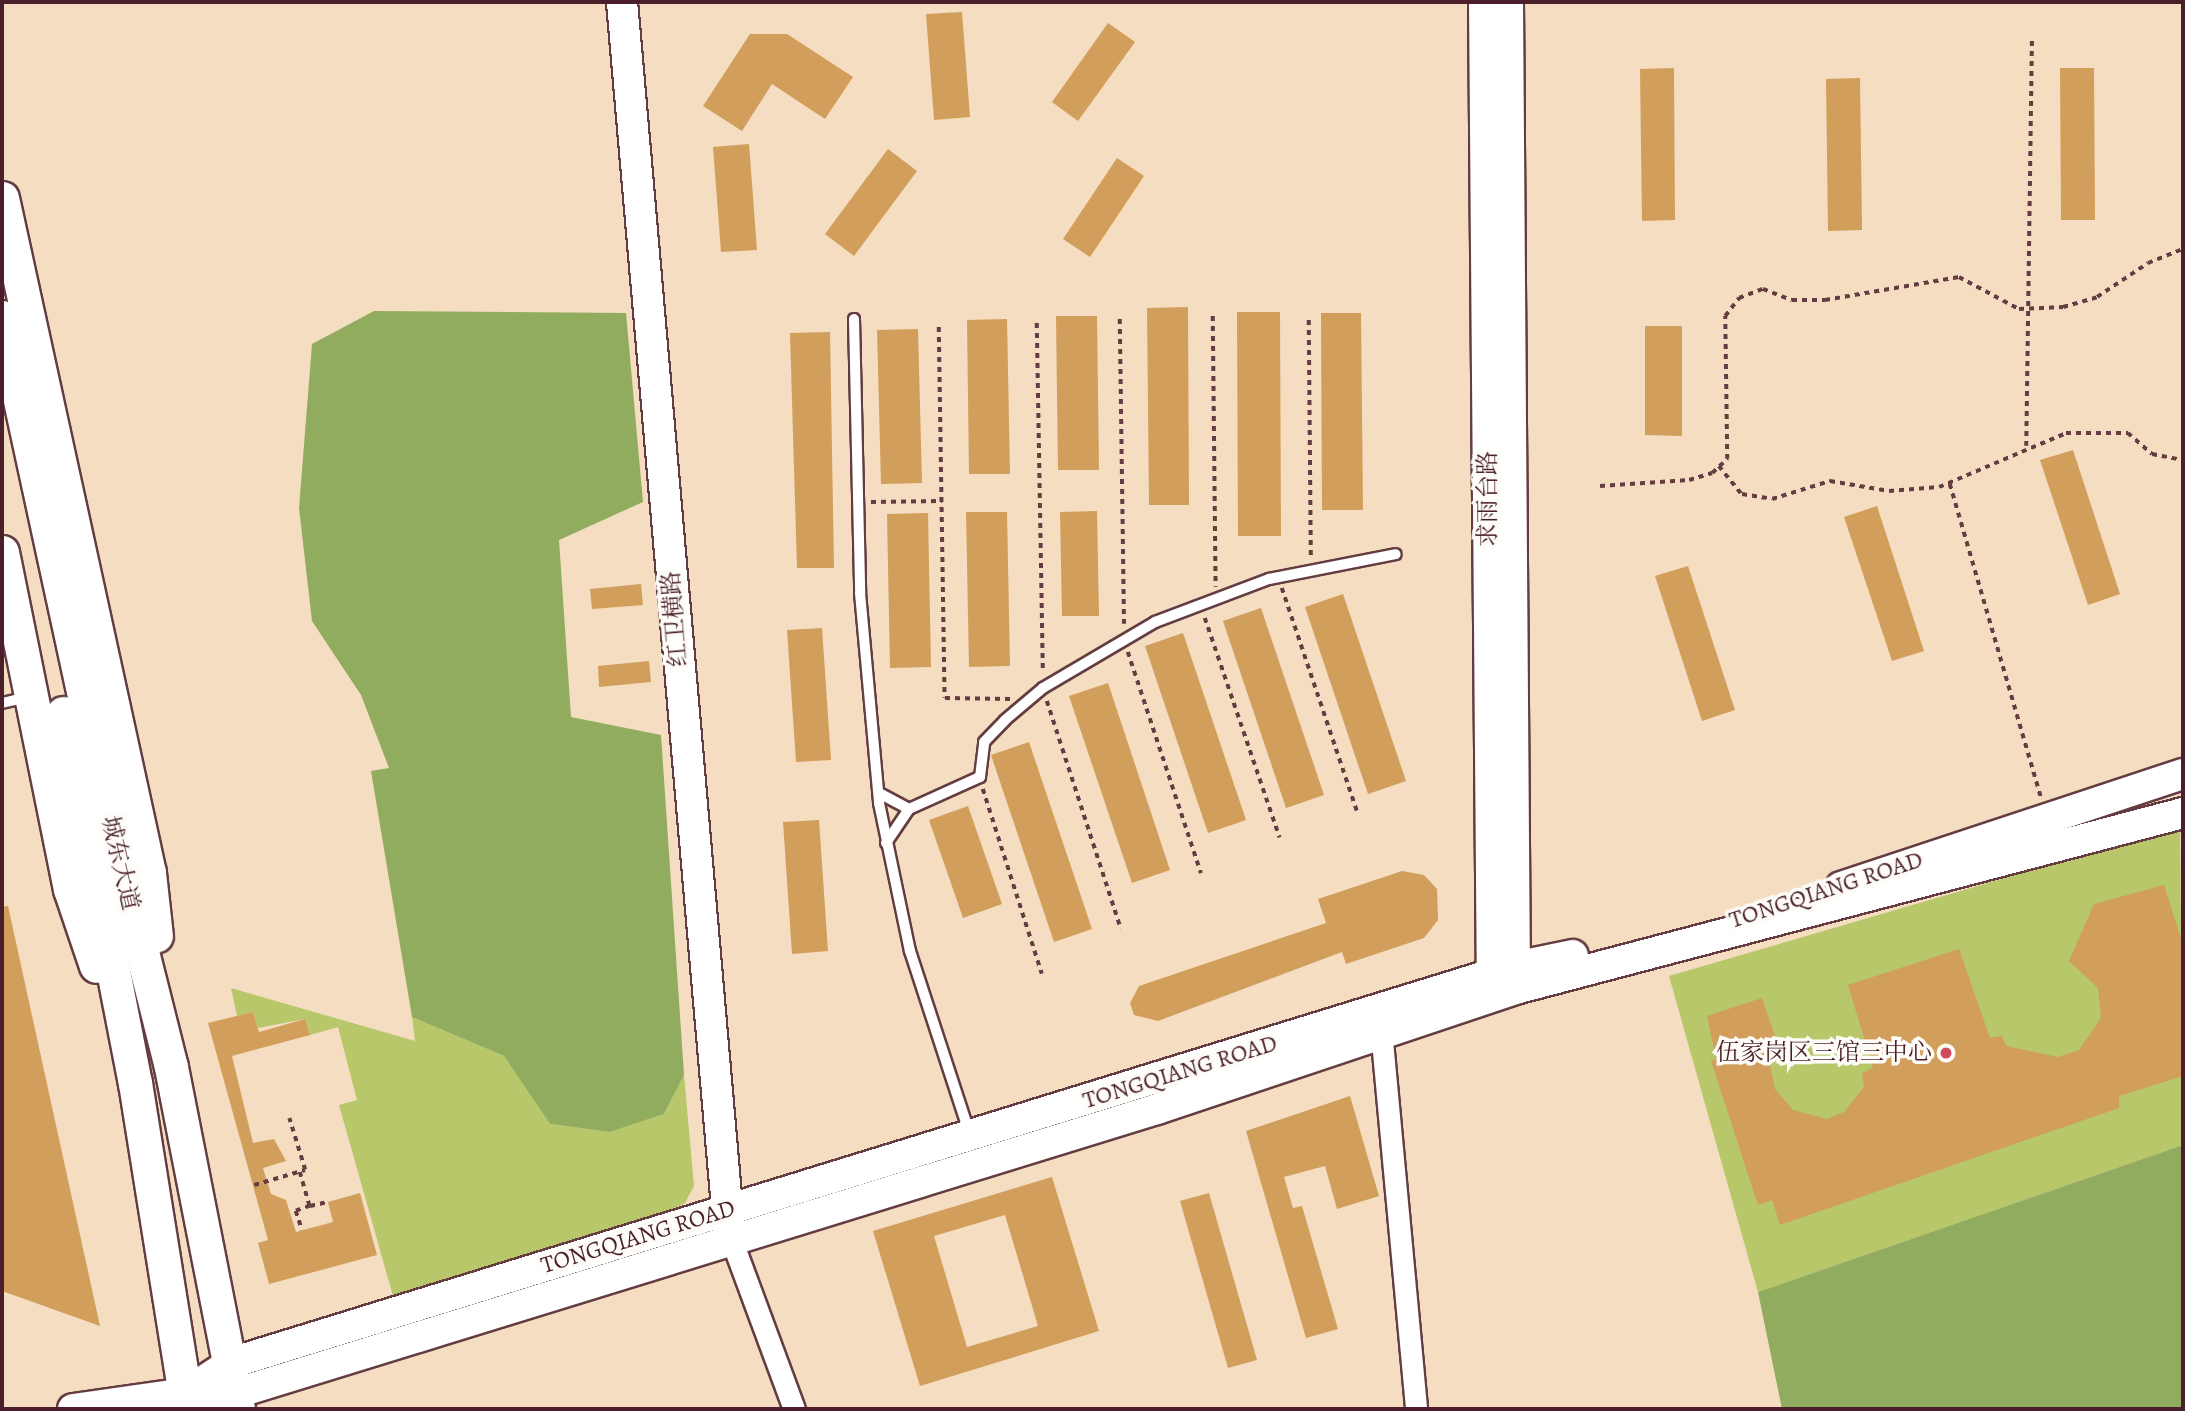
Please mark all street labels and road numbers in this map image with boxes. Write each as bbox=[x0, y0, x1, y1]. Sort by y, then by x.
street label: 求雨台路 bbox=[1474, 451, 1502, 547]
street label: 红卫横路 bbox=[656, 570, 694, 668]
street label: 城东大道 bbox=[95, 813, 145, 913]
street label: TONGQIANG ROAD bbox=[1726, 845, 1926, 935]
street label: TONGQIANG ROAD bbox=[1079, 1029, 1281, 1115]
street label: TONGQIANG ROAD bbox=[537, 1194, 739, 1280]

